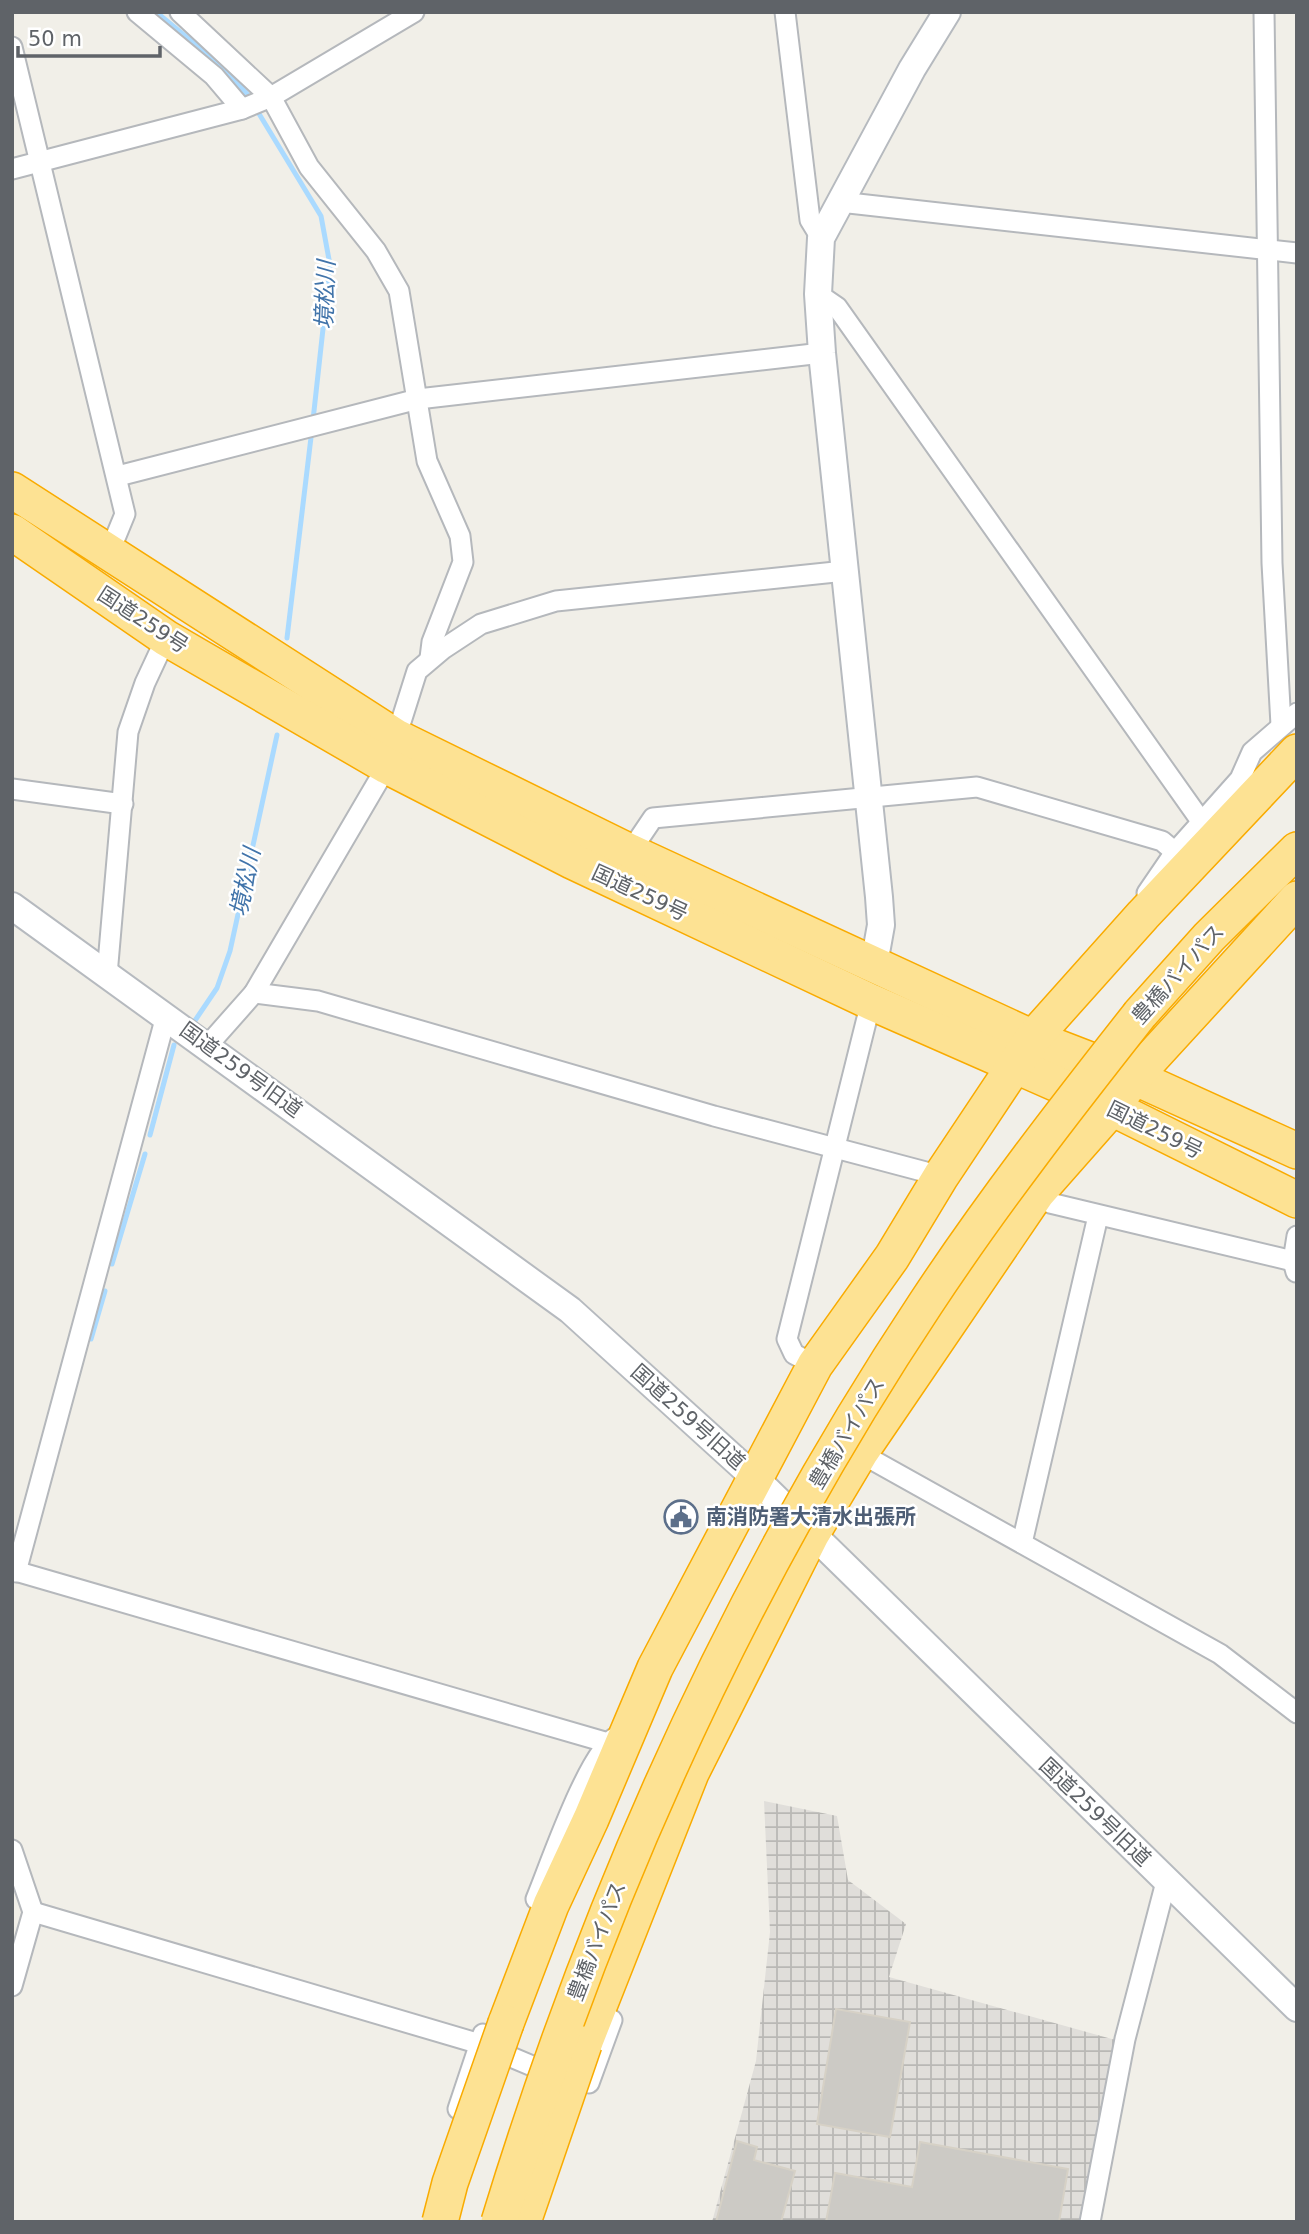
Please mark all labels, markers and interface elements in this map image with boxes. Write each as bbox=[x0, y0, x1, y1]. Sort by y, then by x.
scale bar bbox=[18, 14, 159, 58]
text: 50 m bbox=[28, 27, 82, 51]
water label: 境松川 bbox=[311, 257, 339, 330]
street label: 国道259号 bbox=[93, 582, 193, 658]
water label: 境松川 bbox=[225, 843, 266, 918]
street label: 国道259号 bbox=[588, 860, 692, 926]
street label: 豊橋バイパス bbox=[1127, 919, 1229, 1029]
street label: 国道259号旧道 bbox=[175, 1018, 307, 1122]
street label: 国道259号 bbox=[1103, 1097, 1207, 1163]
street label: 国道259号旧道 bbox=[626, 1360, 750, 1474]
street label: 豊橋バイパス bbox=[804, 1373, 890, 1493]
public building icon: 南消防署大清水出張所 bbox=[662, 1498, 700, 1536]
place label: 南消防署大清水出張所 bbox=[706, 1505, 916, 1529]
street label: 国道259号旧道 bbox=[1034, 1753, 1156, 1871]
street label: 豊橋バイパス bbox=[563, 1878, 631, 2004]

